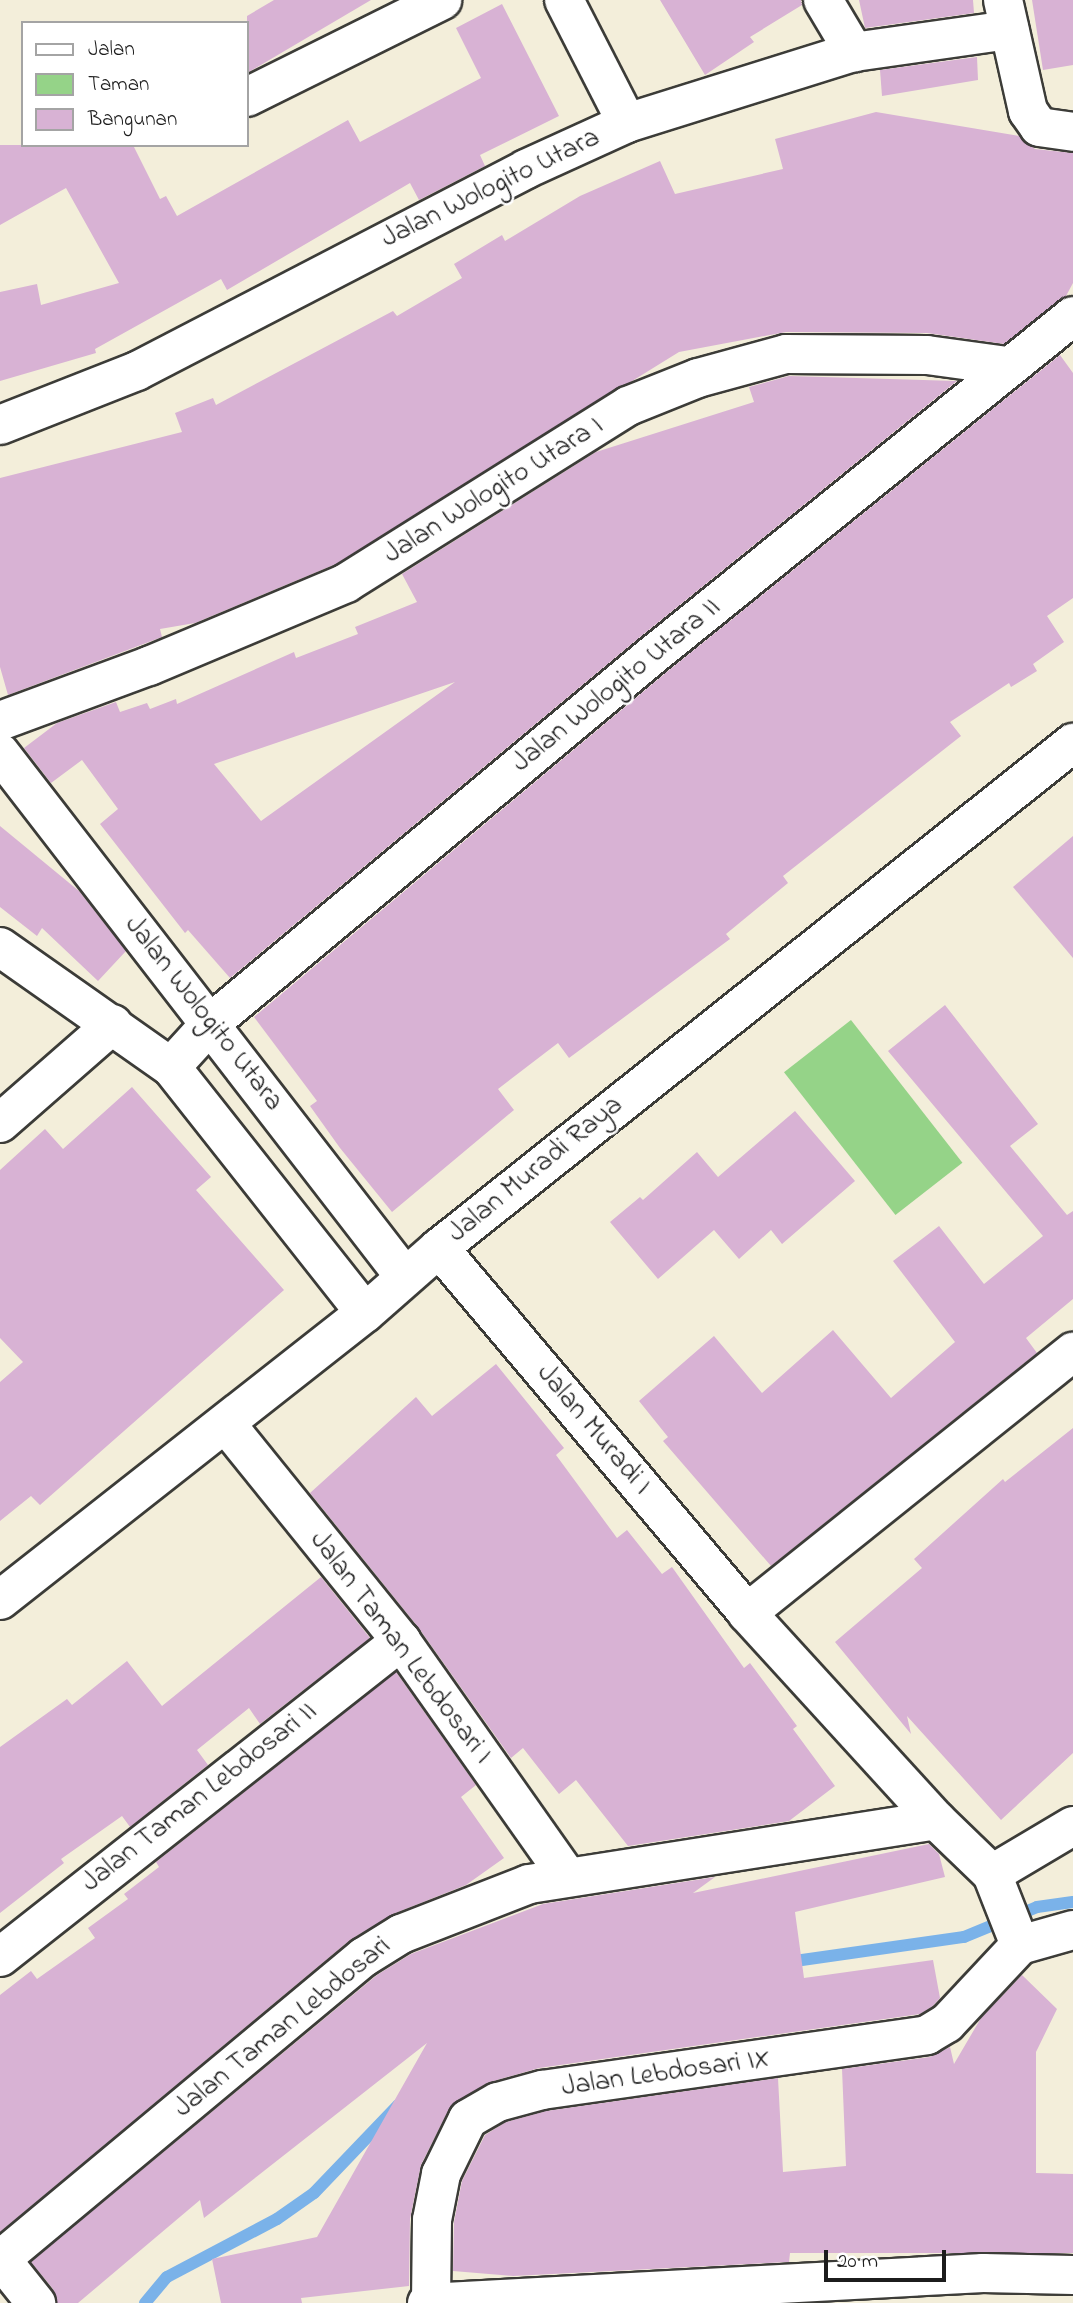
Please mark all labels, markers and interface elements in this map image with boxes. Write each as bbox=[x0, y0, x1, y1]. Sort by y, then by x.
legend bbox=[21, 21, 248, 147]
text: Jalan bbox=[88, 35, 135, 65]
text: Taman bbox=[88, 70, 149, 100]
text: Bangunan bbox=[88, 105, 177, 135]
street label: Jalan Wologito Utara bbox=[376, 122, 606, 256]
street label: Jalan Wologito Utara I bbox=[378, 410, 610, 572]
street label: Jalan Wologito Utara II bbox=[506, 591, 728, 781]
street label: Jalan Wologito Utara bbox=[116, 910, 290, 1118]
street label: Jalan Muradi Raya bbox=[442, 1089, 630, 1251]
street label: Jalan Muradi I bbox=[529, 1358, 657, 1502]
street label: Jalan Taman Lebdosari I bbox=[301, 1525, 499, 1771]
street label: Jalan Taman Lebdosari II bbox=[76, 1696, 324, 1900]
street label: Jalan Taman Lebdosari bbox=[168, 1930, 398, 2126]
street label: Jalan Lebdosari IX bbox=[560, 2043, 772, 2105]
scale bar bbox=[828, 2236, 950, 2280]
text: 20 m bbox=[837, 2247, 878, 2277]

